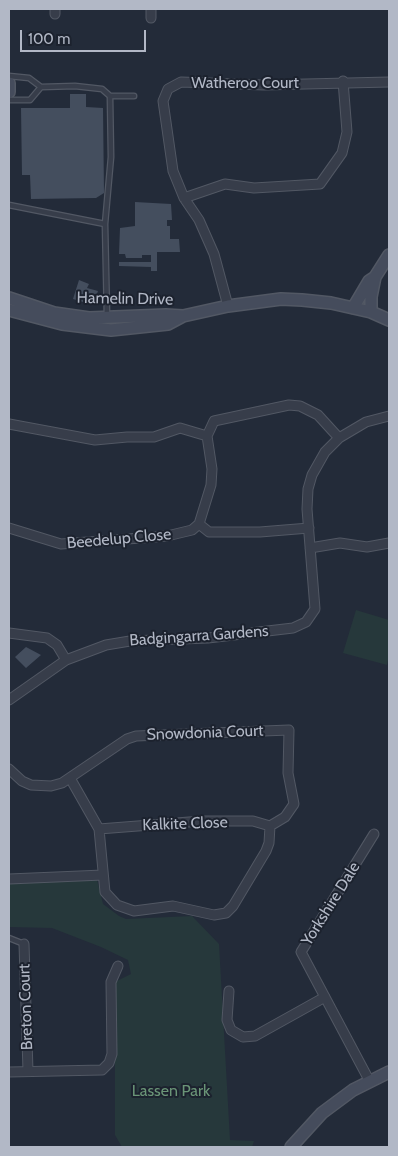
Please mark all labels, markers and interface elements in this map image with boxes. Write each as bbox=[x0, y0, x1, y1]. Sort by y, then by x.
scale bar bbox=[22, 20, 149, 52]
text: 100 m bbox=[28, 30, 70, 48]
street label: Watheroo Court bbox=[191, 73, 299, 93]
street label: Hamelin Drive bbox=[77, 289, 173, 309]
street label: Beedelup Close bbox=[66, 525, 172, 553]
street label: Badgingarra Gardens bbox=[129, 622, 269, 650]
street label: Snowdonia Court bbox=[146, 721, 264, 745]
street label: Kalkite Close bbox=[142, 813, 228, 835]
street label: Yorkshire Dale bbox=[298, 859, 364, 949]
street label: Breton Court bbox=[15, 963, 37, 1051]
park label: Lassen Park bbox=[132, 1081, 210, 1101]

